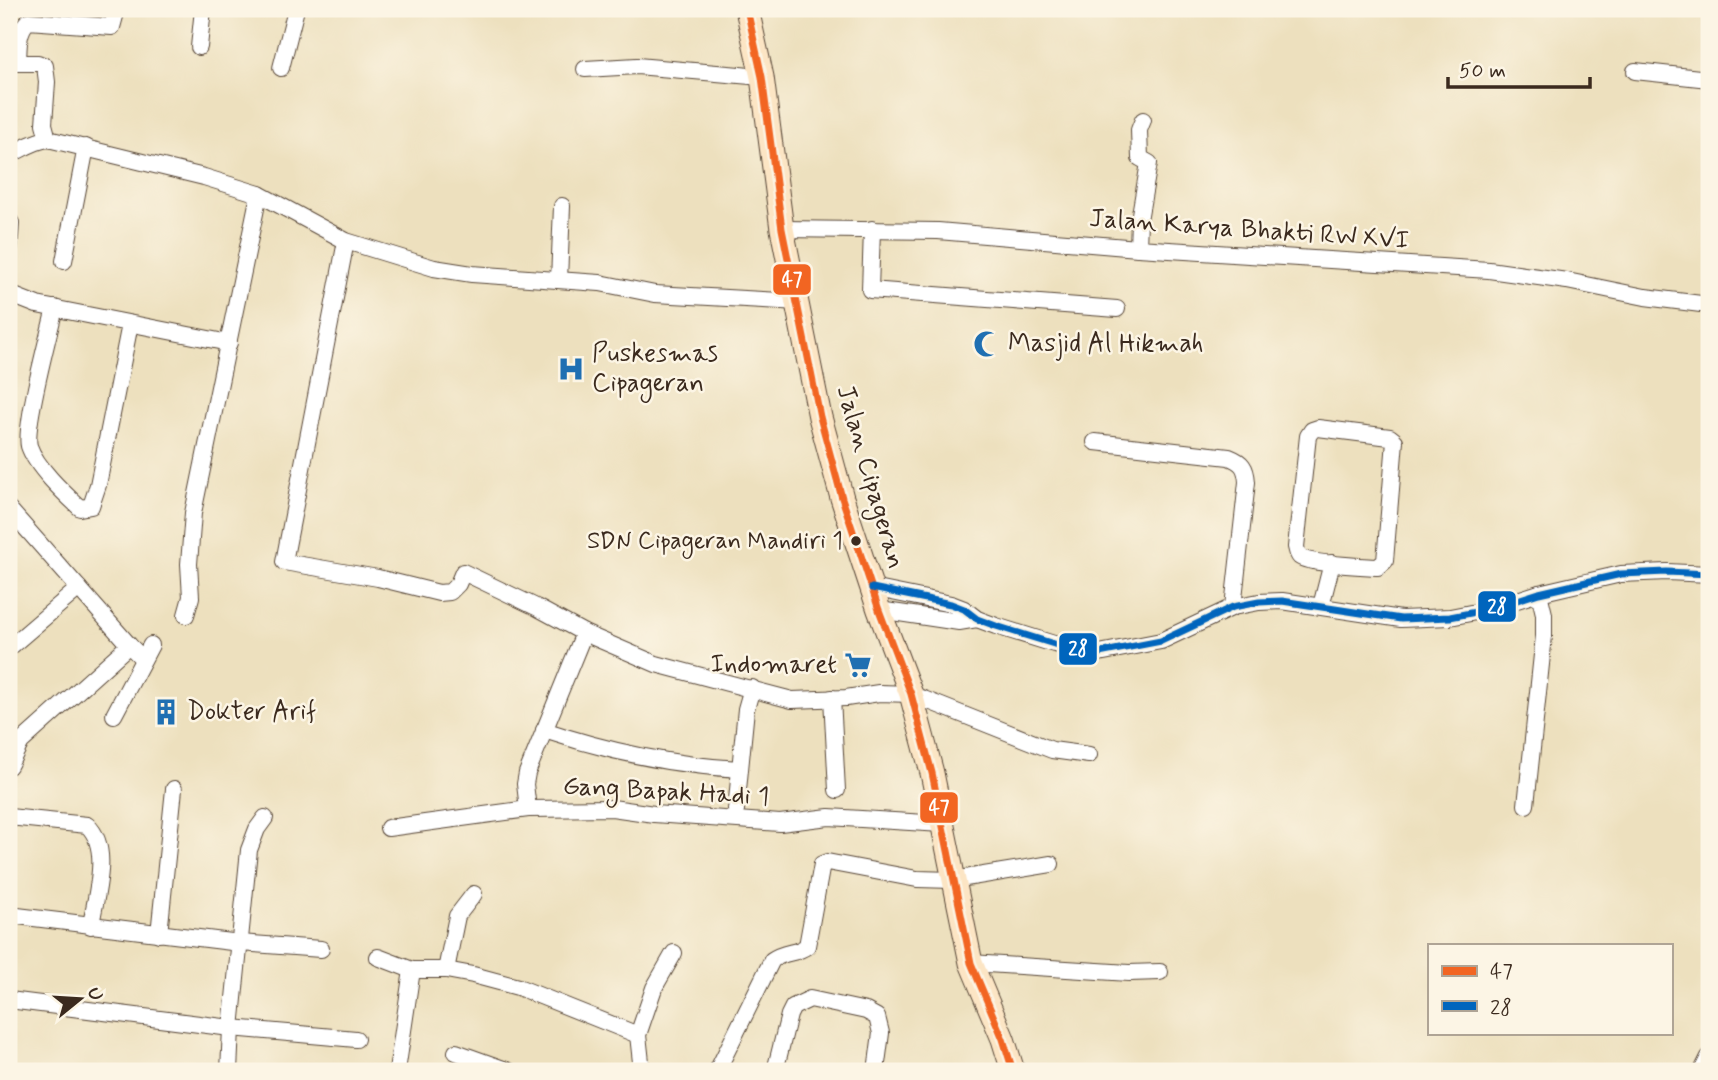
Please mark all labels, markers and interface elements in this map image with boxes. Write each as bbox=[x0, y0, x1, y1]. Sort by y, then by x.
scale bar bbox=[1448, 46, 1590, 90]
text: 50 m bbox=[1459, 57, 1506, 85]
street label: Jalan Karya Bhakti RW XVI bbox=[1088, 202, 1410, 258]
line badge: 47 bbox=[772, 263, 812, 296]
text: 47 bbox=[782, 268, 803, 293]
place label: Masjid Al Hikmah bbox=[1008, 327, 1204, 361]
mosque icon: Masjid Al Hikmah bbox=[972, 329, 1002, 359]
place label: Puskesmas Cipageran bbox=[592, 337, 718, 403]
hospital icon: Puskesmas Cipageran bbox=[556, 354, 586, 384]
street label: Jalan Cipageran bbox=[826, 381, 912, 573]
place label: SDN Cipageran Mandiri 1 bbox=[587, 526, 843, 559]
marker: SDN Cipageran Mandiri 1 bbox=[849, 534, 863, 548]
line badge: 28 bbox=[1477, 590, 1517, 623]
text: 28 bbox=[1487, 595, 1507, 620]
line badge: 28 bbox=[1058, 632, 1098, 666]
text: 28 bbox=[1068, 637, 1088, 662]
place label: Indomaret bbox=[711, 648, 837, 682]
supermarket icon: Indomaret bbox=[843, 650, 873, 680]
place label: Dokter Arif bbox=[187, 695, 316, 729]
building icon: Dokter Arif bbox=[151, 697, 181, 727]
street label: Gang Bapak Hadi 1 bbox=[562, 770, 770, 816]
line badge: 47 bbox=[919, 791, 959, 824]
text: 47 bbox=[929, 796, 950, 821]
legend bbox=[1428, 944, 1672, 1034]
text: 47 bbox=[1490, 958, 1513, 986]
north arrow bbox=[46, 964, 116, 1034]
text: U bbox=[81, 984, 109, 1004]
text: 28 bbox=[1490, 994, 1512, 1022]

